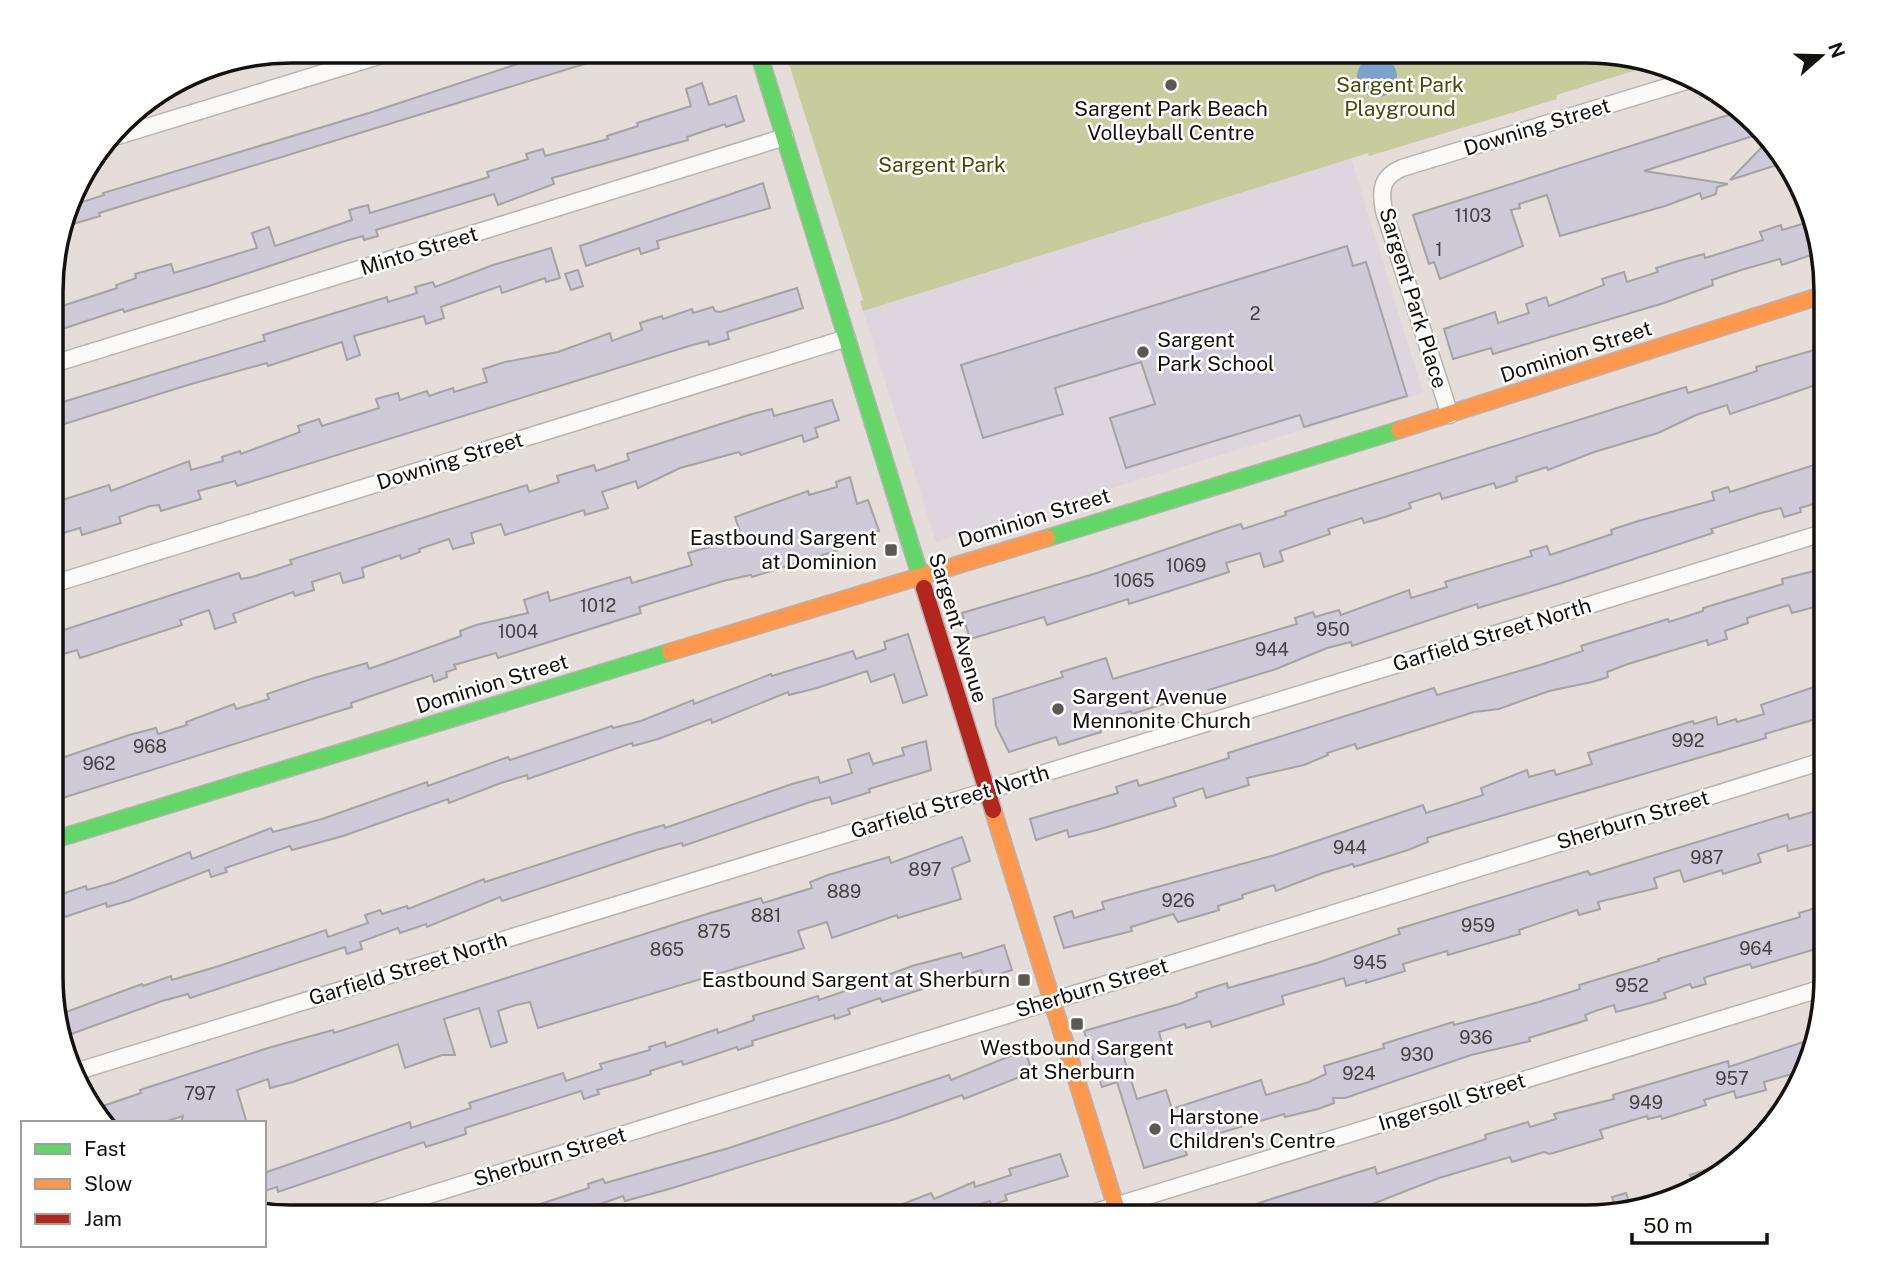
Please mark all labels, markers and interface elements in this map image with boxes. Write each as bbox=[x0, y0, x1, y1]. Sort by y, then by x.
north arrow bbox=[1786, 21, 1856, 91]
text: N bbox=[1824, 39, 1850, 61]
park label: Sargent Park Playground bbox=[1336, 72, 1464, 121]
marker: Sargent Park Beach Volleyball Centre bbox=[1163, 77, 1179, 93]
street label: Downing Street bbox=[1461, 92, 1613, 161]
place label: Sargent Park Beach Volleyball Centre bbox=[1074, 96, 1268, 145]
park label: Sargent Park bbox=[878, 152, 1006, 177]
street label: Sargent Park Place bbox=[1374, 205, 1453, 391]
house number: 1103 bbox=[1455, 205, 1491, 226]
street label: Minto Street bbox=[357, 221, 481, 280]
house number: 1 bbox=[1435, 239, 1443, 260]
house number: 2 bbox=[1250, 303, 1260, 324]
street label: Dominion Street bbox=[1497, 315, 1655, 388]
place label: Sargent Park School bbox=[1157, 327, 1274, 376]
marker: Sargent Park School bbox=[1135, 344, 1151, 360]
street label: Downing Street bbox=[374, 426, 526, 495]
street label: Dominion Street bbox=[955, 483, 1113, 553]
place label: Eastbound Sargent at Dominion bbox=[690, 525, 877, 574]
marker: Eastbound Sargent at Dominion bbox=[883, 542, 899, 558]
street label: Sargent Avenue bbox=[924, 550, 993, 706]
house number: 1069 bbox=[1166, 555, 1206, 576]
house number: 1065 bbox=[1114, 570, 1154, 591]
street label: Garfield Street North bbox=[1390, 592, 1594, 677]
house number: 1012 bbox=[580, 595, 616, 616]
house number: 950 bbox=[1316, 619, 1350, 640]
house number: 1004 bbox=[498, 621, 538, 642]
house number: 944 bbox=[1255, 639, 1289, 660]
street label: Dominion Street bbox=[413, 649, 571, 719]
place label: Sargent Avenue Mennonite Church bbox=[1072, 684, 1251, 733]
marker: Sargent Avenue Mennonite Church bbox=[1050, 701, 1066, 717]
house number: 992 bbox=[1671, 730, 1705, 751]
house number: 968 bbox=[133, 736, 167, 757]
house number: 962 bbox=[82, 753, 116, 774]
street label: Garfield Street North bbox=[848, 759, 1052, 844]
street label: Sherburn Street bbox=[1554, 784, 1712, 855]
house number: 944 bbox=[1333, 837, 1367, 858]
house number: 987 bbox=[1690, 847, 1724, 868]
house number: 897 bbox=[908, 859, 942, 880]
house number: 889 bbox=[827, 881, 861, 902]
house number: 926 bbox=[1161, 890, 1195, 911]
house number: 881 bbox=[751, 905, 781, 926]
house number: 959 bbox=[1461, 915, 1495, 936]
house number: 875 bbox=[697, 921, 731, 942]
street label: Garfield Street North bbox=[306, 926, 510, 1011]
house number: 964 bbox=[1739, 938, 1773, 959]
house number: 865 bbox=[650, 939, 684, 960]
street label: Sherburn Street bbox=[1013, 952, 1171, 1023]
house number: 945 bbox=[1353, 952, 1387, 973]
place label: Eastbound Sargent at Sherburn bbox=[702, 967, 1010, 992]
marker: Eastbound Sargent at Sherburn bbox=[1016, 972, 1032, 988]
house number: 952 bbox=[1615, 975, 1649, 996]
marker: Westbound Sargent at Sherburn bbox=[1069, 1016, 1085, 1032]
house number: 936 bbox=[1459, 1027, 1493, 1048]
place label: Westbound Sargent at Sherburn bbox=[980, 1035, 1174, 1084]
house number: 930 bbox=[1400, 1044, 1434, 1065]
house number: 924 bbox=[1342, 1063, 1376, 1084]
street label: Ingersoll Street bbox=[1375, 1067, 1528, 1136]
house number: 957 bbox=[1715, 1068, 1749, 1089]
house number: 797 bbox=[184, 1083, 216, 1104]
house number: 949 bbox=[1629, 1092, 1663, 1113]
place label: Harstone Children's Centre bbox=[1169, 1104, 1336, 1153]
legend bbox=[21, 1121, 266, 1247]
street label: Sherburn Street bbox=[471, 1121, 629, 1192]
marker: Harstone Children's Centre bbox=[1147, 1121, 1163, 1137]
text: Fast bbox=[84, 1136, 126, 1161]
text: Slow bbox=[84, 1171, 132, 1196]
scale bar bbox=[1632, 1202, 1767, 1246]
text: Jam bbox=[84, 1206, 122, 1231]
text: 50 m bbox=[1643, 1213, 1693, 1238]

